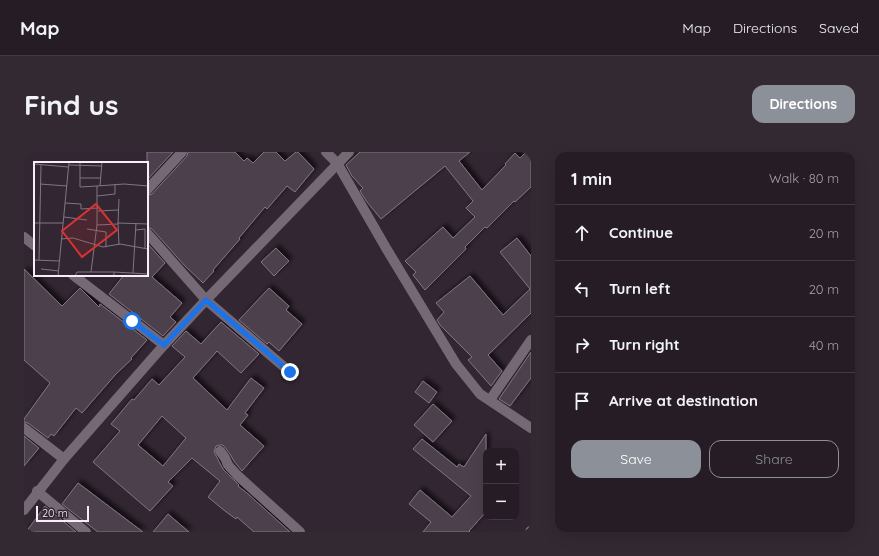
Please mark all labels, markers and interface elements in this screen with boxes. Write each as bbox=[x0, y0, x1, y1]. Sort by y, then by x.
text: Map bbox=[20, 16, 59, 40]
text: Map bbox=[682, 19, 711, 37]
text: Directions bbox=[733, 19, 797, 37]
text: Saved bbox=[819, 19, 859, 37]
button: Directions bbox=[752, 85, 855, 123]
text: Find us bbox=[24, 87, 118, 122]
inset map bbox=[34, 162, 148, 276]
text: 1 min bbox=[571, 168, 612, 189]
text: Walk · 80 m bbox=[769, 170, 839, 186]
icon: ahead bbox=[571, 222, 593, 244]
text: Continue bbox=[609, 223, 673, 242]
text: 20 m bbox=[809, 225, 839, 241]
icon: left bbox=[571, 278, 593, 300]
text: Turn left bbox=[609, 279, 671, 298]
text: 20 m bbox=[809, 281, 839, 297]
route start bbox=[123, 312, 141, 330]
icon: right bbox=[571, 334, 593, 356]
text: Turn right bbox=[609, 335, 680, 354]
text: 40 m bbox=[809, 337, 839, 353]
route end bbox=[281, 363, 299, 381]
icon: arrive bbox=[571, 390, 593, 412]
text: Arrive at destination bbox=[609, 391, 758, 410]
button: Save bbox=[571, 440, 701, 478]
button: Share bbox=[709, 440, 839, 478]
map controls bbox=[483, 448, 519, 520]
button: + bbox=[483, 448, 519, 484]
button: − bbox=[483, 484, 519, 520]
scale bar bbox=[36, 504, 89, 523]
text: 20 m bbox=[42, 506, 68, 520]

